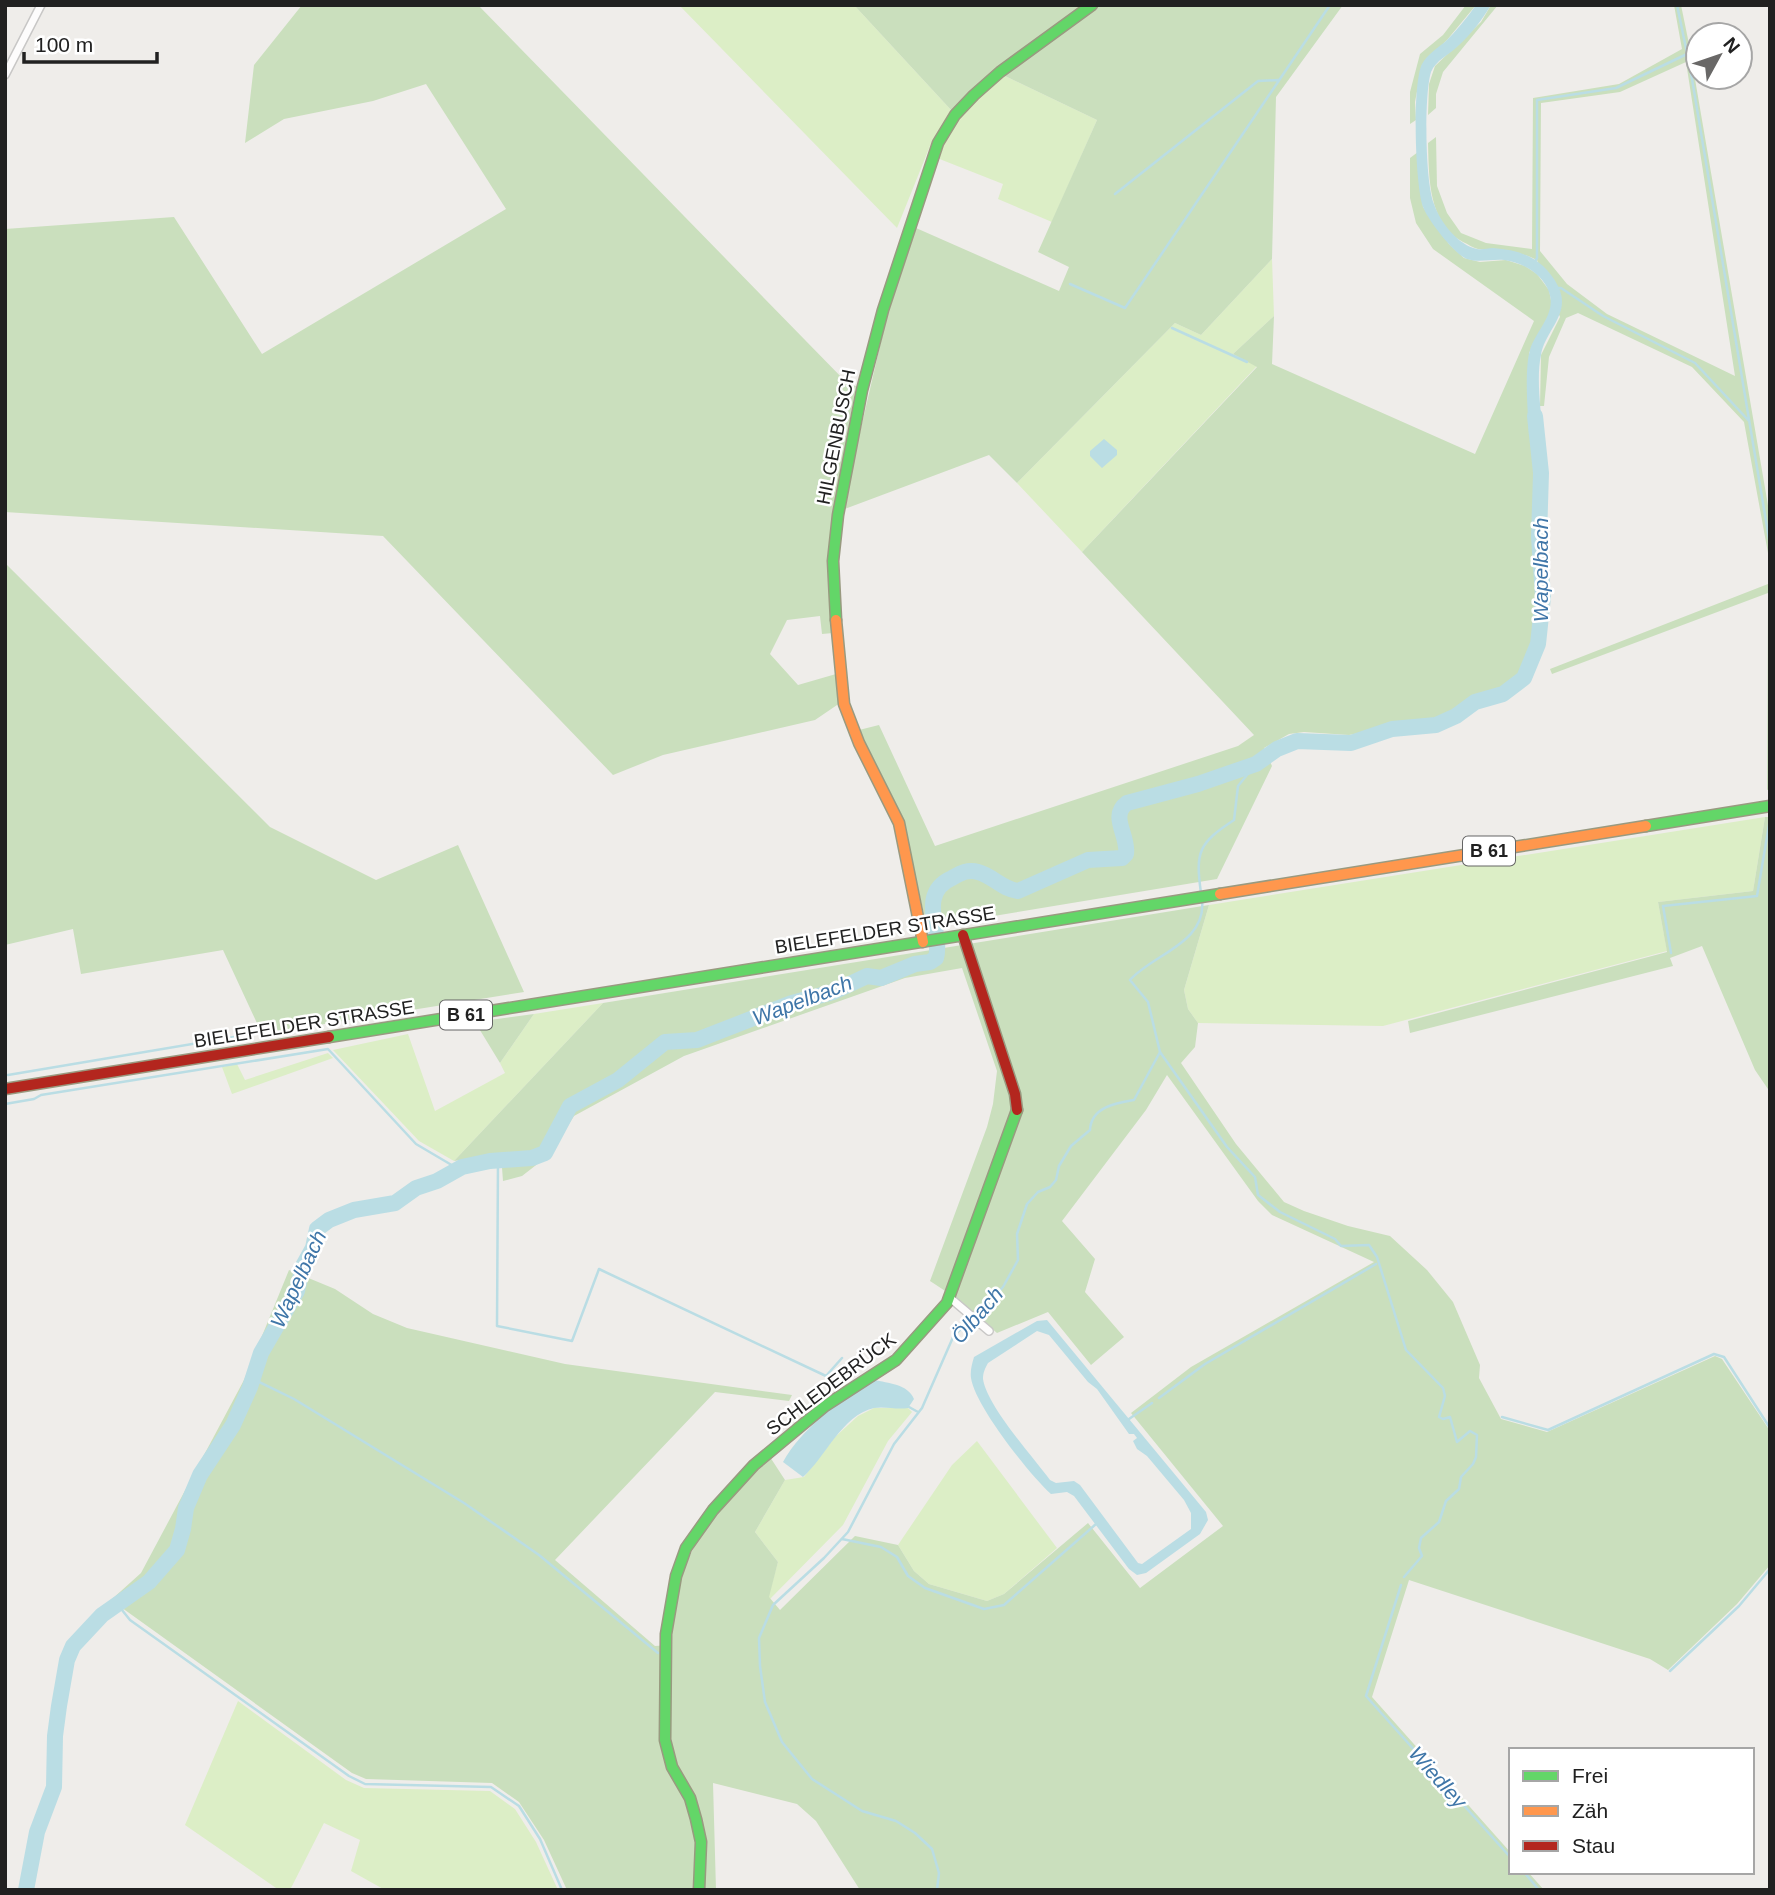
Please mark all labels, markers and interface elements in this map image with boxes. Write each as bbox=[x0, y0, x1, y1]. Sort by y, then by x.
scale bar bbox=[24, 21, 158, 65]
north arrow bbox=[1684, 21, 1754, 91]
text: 100 m bbox=[35, 33, 93, 56]
text: N bbox=[1719, 33, 1744, 57]
street label: HILGENBUSCH bbox=[813, 368, 859, 506]
water label: Wapelbach bbox=[1529, 518, 1552, 622]
road number: B 61 bbox=[1463, 836, 1515, 866]
street label: BIELEFELDER STRASSE bbox=[773, 902, 997, 958]
water label: Wapelbach bbox=[749, 971, 855, 1029]
street label: BIELEFELDER STRASSE bbox=[192, 996, 416, 1052]
road number: B 61 bbox=[440, 1000, 492, 1030]
water label: Wapelbach bbox=[265, 1227, 331, 1331]
water label: Ölbach bbox=[946, 1282, 1008, 1348]
street label: SCHLEDEBRÜCK bbox=[762, 1328, 900, 1439]
water label: Wiedley bbox=[1405, 1742, 1472, 1813]
legend bbox=[1509, 1748, 1754, 1874]
text: Frei bbox=[1572, 1764, 1608, 1787]
text: Zäh bbox=[1572, 1799, 1608, 1822]
text: Stau bbox=[1572, 1834, 1615, 1857]

